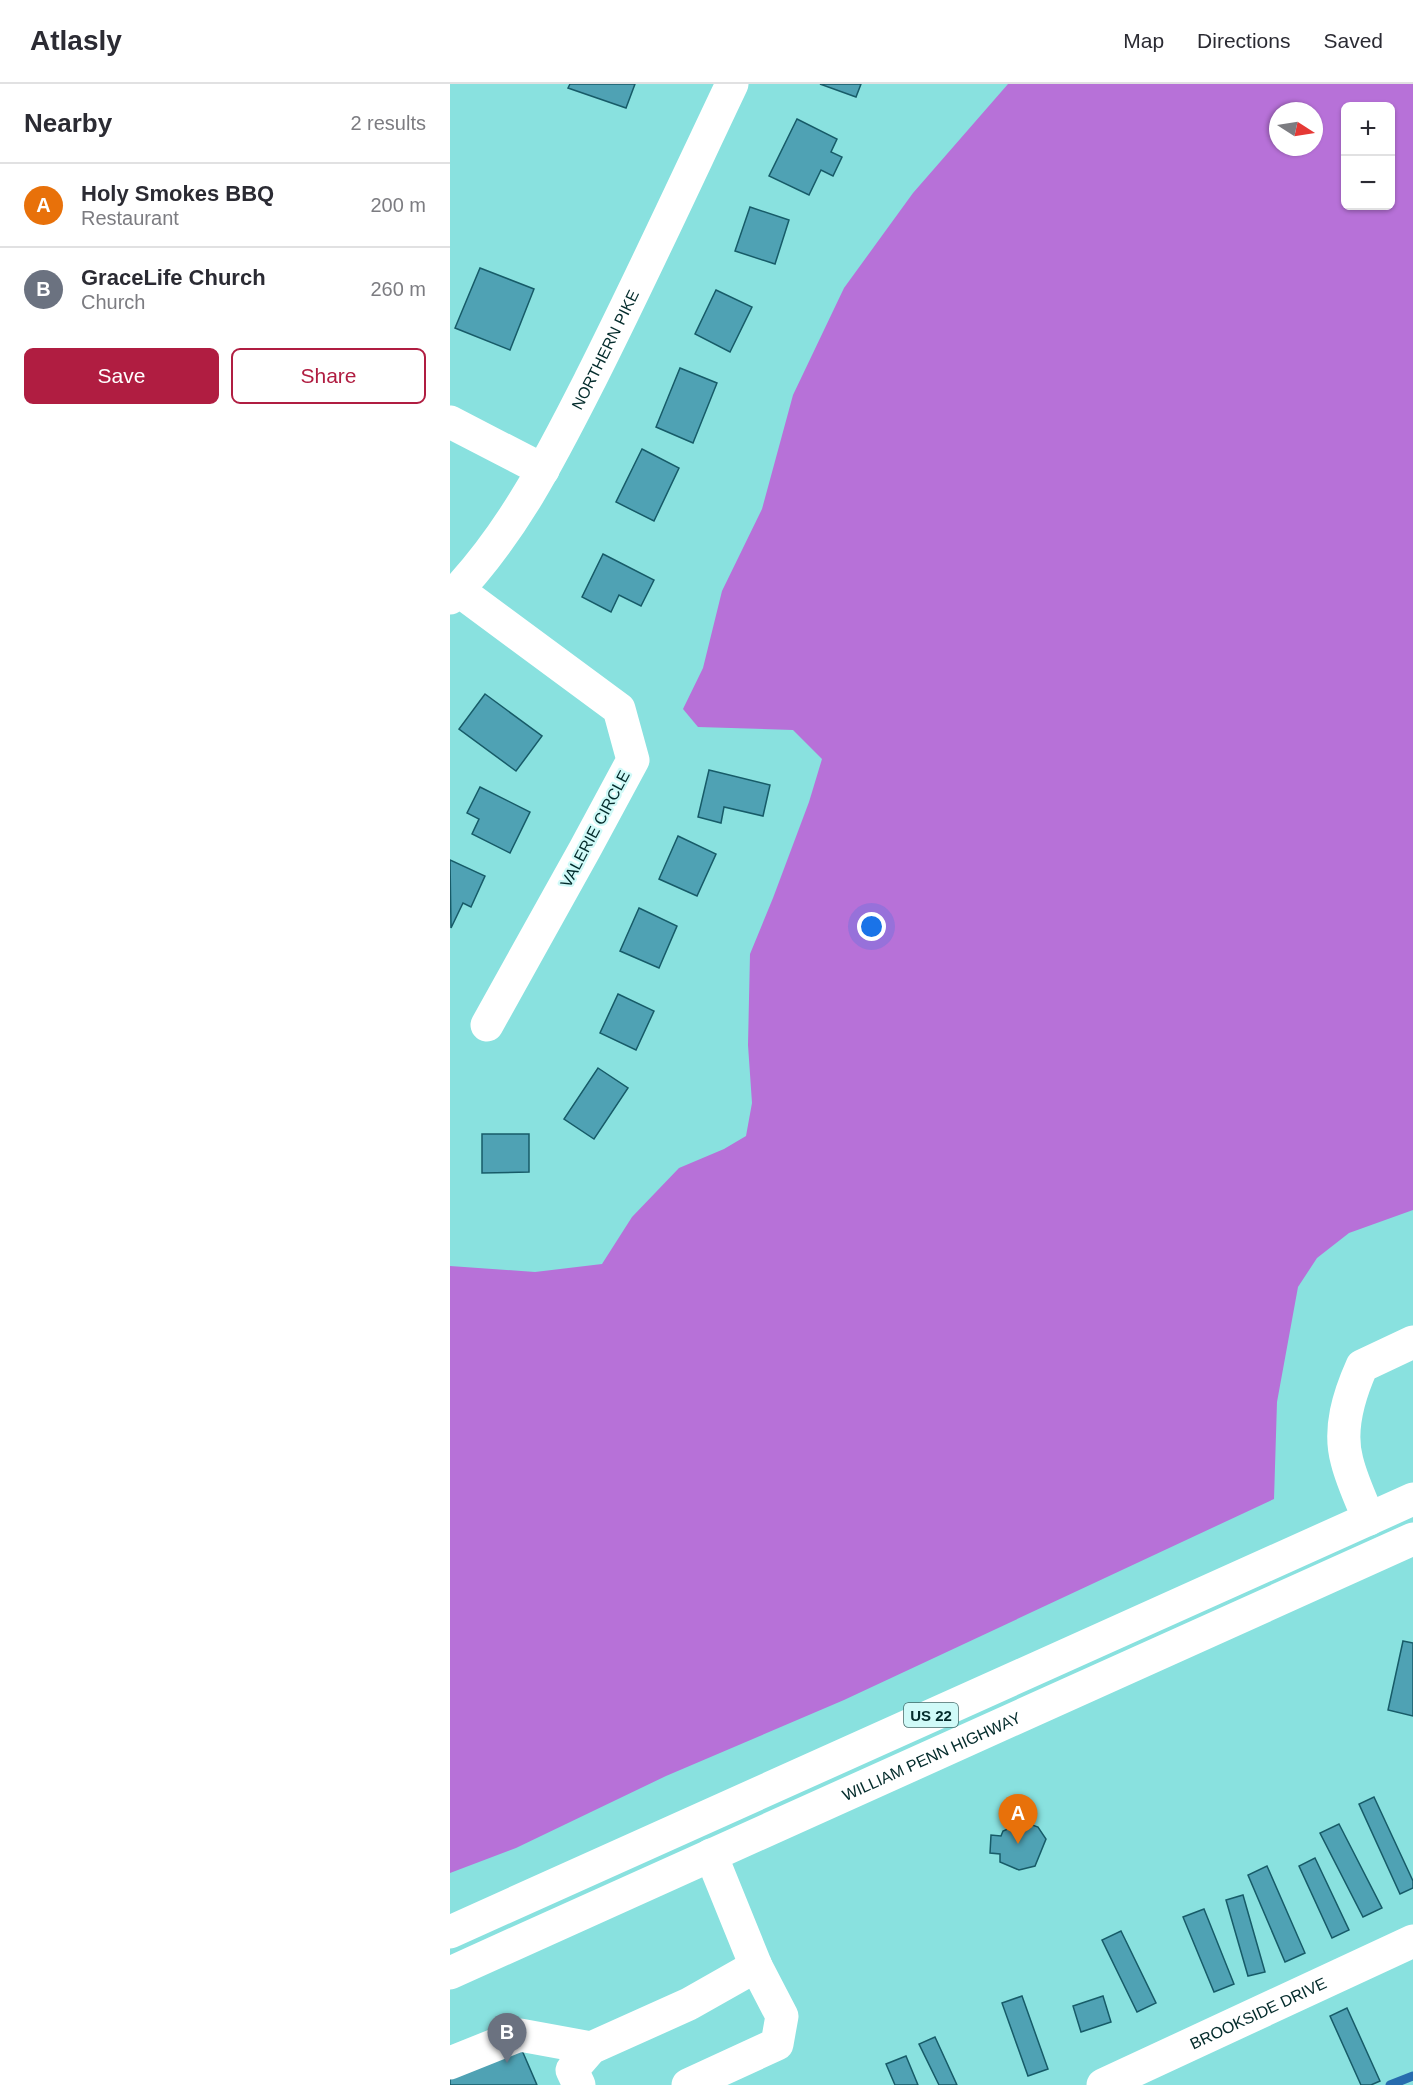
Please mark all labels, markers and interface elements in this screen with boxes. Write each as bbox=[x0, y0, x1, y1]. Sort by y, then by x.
text: Atlasly bbox=[30, 25, 122, 56]
text: Map bbox=[1123, 29, 1164, 52]
text: Directions bbox=[1197, 29, 1290, 52]
text: Saved bbox=[1323, 29, 1383, 52]
north arrow bbox=[1269, 102, 1323, 156]
map controls bbox=[1341, 102, 1395, 210]
button: + bbox=[1341, 102, 1395, 156]
text: Nearby bbox=[24, 108, 112, 138]
text: 2 results bbox=[350, 112, 426, 134]
button: − bbox=[1341, 156, 1395, 210]
text: Holy Smokes BBQ bbox=[81, 181, 274, 206]
text: A bbox=[36, 194, 51, 216]
text: 200 m bbox=[370, 194, 426, 216]
text: Restaurant bbox=[81, 207, 179, 229]
text: GraceLife Church bbox=[81, 265, 266, 290]
text: B bbox=[36, 278, 51, 300]
text: 260 m bbox=[370, 278, 426, 300]
street label: NORTHERN PIKE bbox=[568, 287, 642, 412]
text: Church bbox=[81, 291, 145, 313]
button: Save bbox=[24, 348, 219, 404]
button: Share bbox=[231, 348, 426, 404]
street label: VALERIE CIRCLE bbox=[557, 768, 633, 890]
your location bbox=[857, 912, 886, 941]
road number: US 22 bbox=[904, 1703, 958, 1727]
street label: WILLIAM PENN HIGHWAY bbox=[839, 1708, 1024, 1804]
pin: A bbox=[998, 1794, 1038, 1844]
street label: BROOKSIDE DRIVE bbox=[1187, 1974, 1329, 2052]
pin: B bbox=[488, 2014, 526, 2063]

